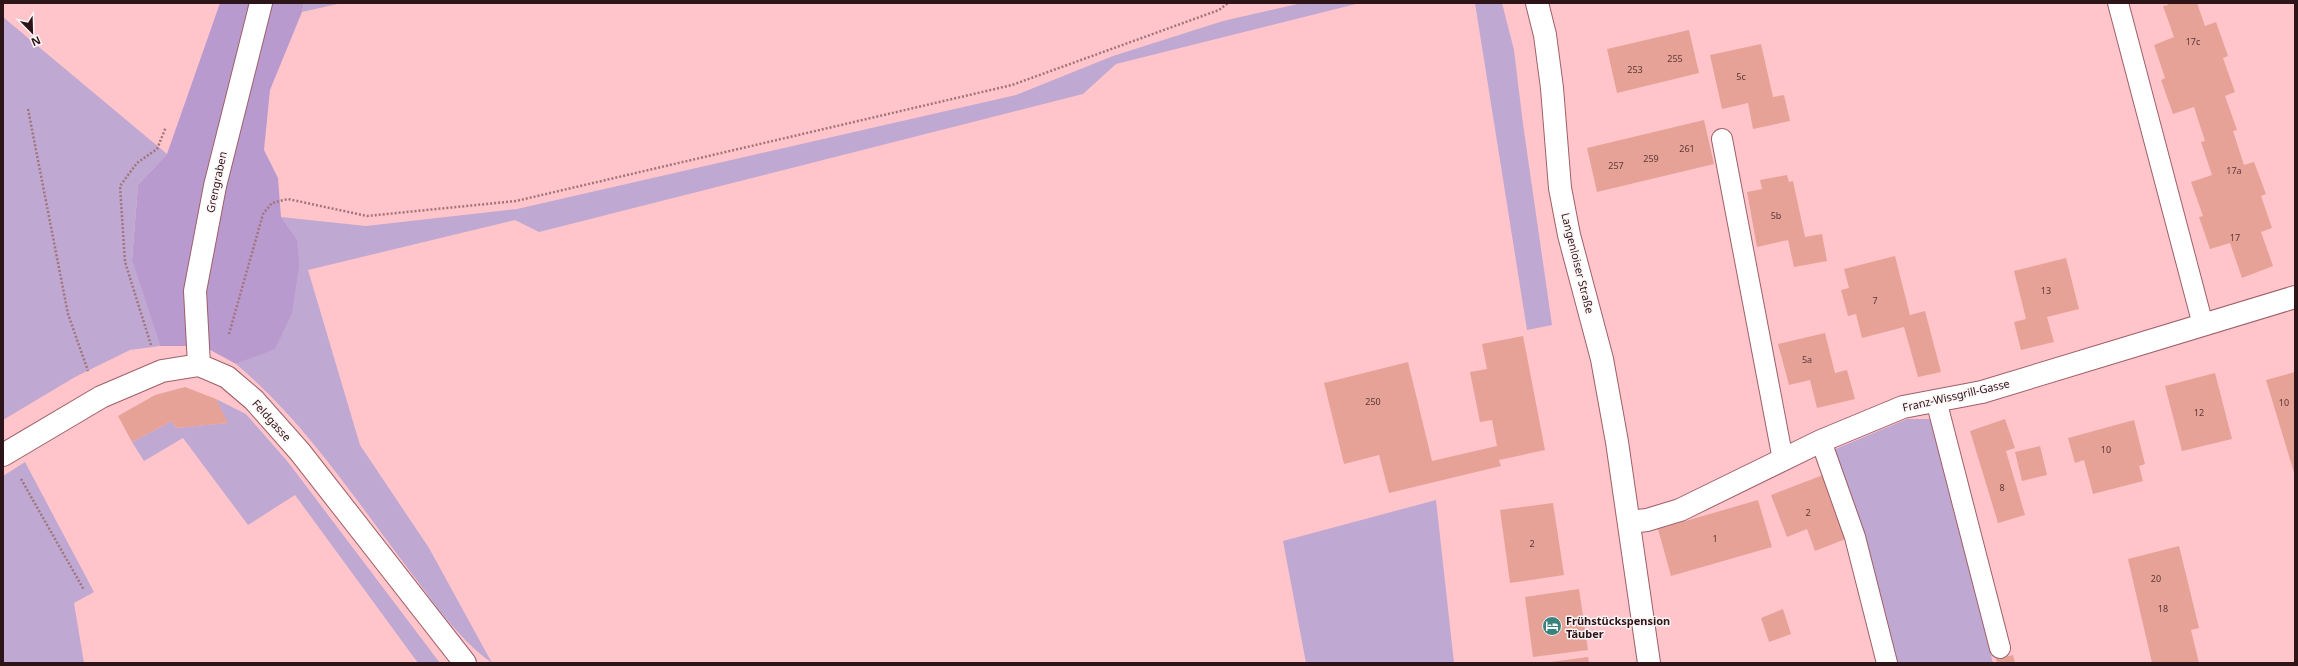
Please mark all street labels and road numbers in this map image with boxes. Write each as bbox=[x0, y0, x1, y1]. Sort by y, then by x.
street label: Grengraben bbox=[202, 150, 230, 214]
street label: Langenloiser Straße bbox=[1558, 211, 1598, 315]
street label: Franz-Wissgrill-Gasse bbox=[1901, 375, 2011, 415]
street label: Feldgasse bbox=[249, 396, 295, 444]

